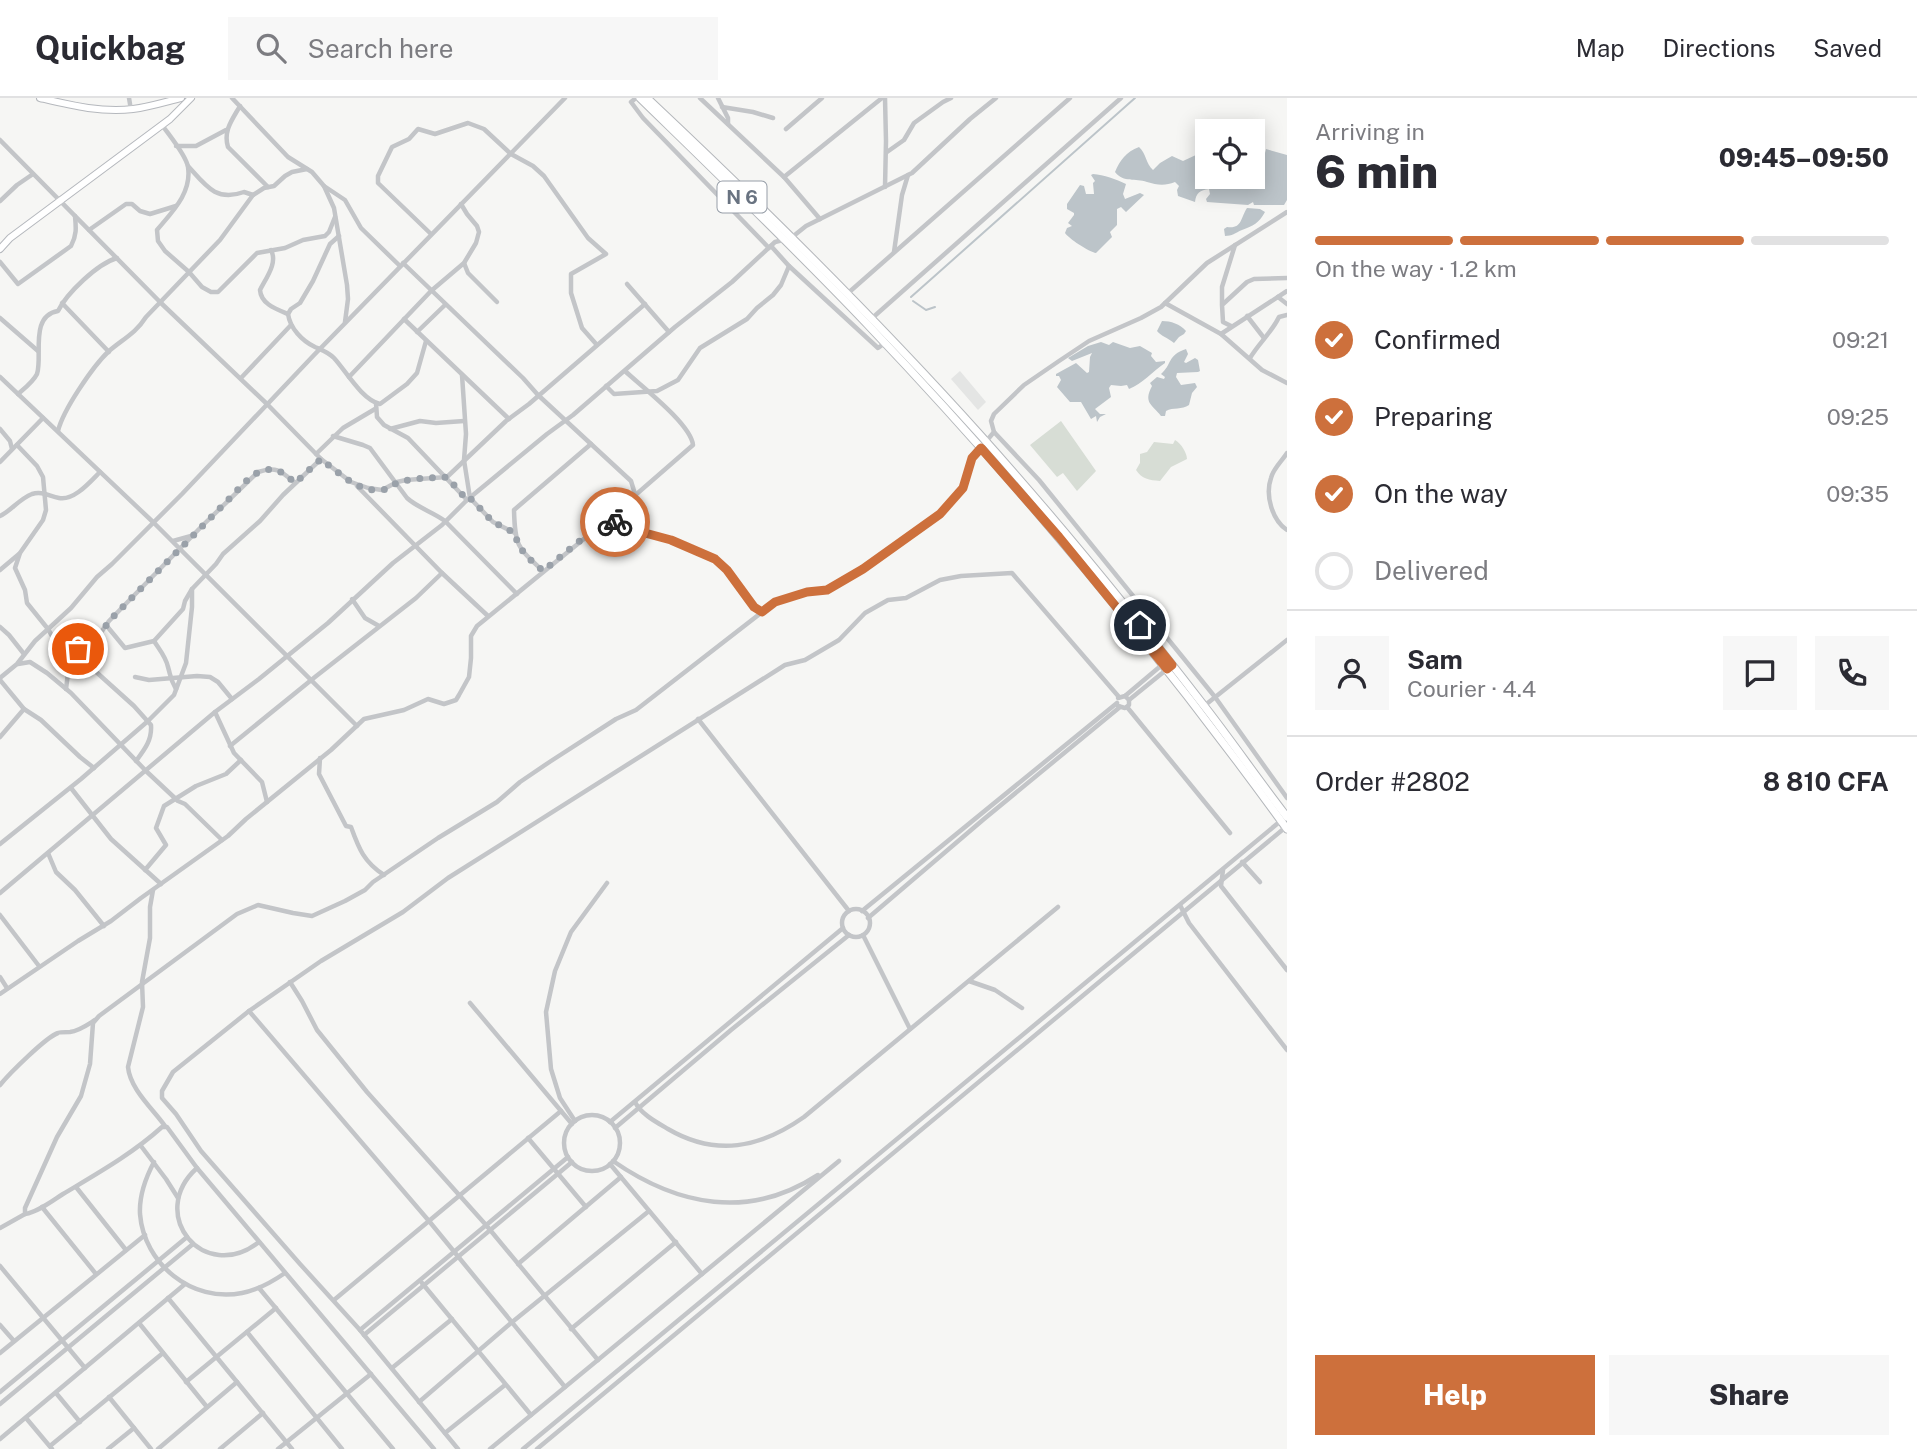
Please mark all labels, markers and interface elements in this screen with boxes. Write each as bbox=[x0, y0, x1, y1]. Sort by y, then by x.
search box bbox=[228, 17, 718, 80]
text: Quickbag bbox=[35, 29, 186, 67]
icon: search bbox=[252, 29, 290, 67]
text: Search here bbox=[308, 33, 454, 64]
text: Map bbox=[1576, 34, 1625, 62]
text: Directions bbox=[1663, 34, 1775, 62]
text: Saved bbox=[1813, 34, 1882, 62]
text: Arriving in bbox=[1315, 118, 1425, 145]
map controls bbox=[1195, 119, 1265, 189]
button: locate bbox=[1195, 119, 1265, 189]
text: 09:45–09:50 bbox=[1719, 142, 1889, 173]
text: 6 min bbox=[1315, 144, 1438, 198]
road number: N 6 bbox=[718, 181, 766, 212]
text: On the way · 1.2 km bbox=[1315, 255, 1517, 282]
icon: check bbox=[1315, 321, 1353, 359]
text: Confirmed bbox=[1374, 324, 1501, 355]
text: 09:21 bbox=[1832, 326, 1889, 353]
icon: check bbox=[1315, 398, 1353, 436]
text: Preparing bbox=[1374, 401, 1493, 432]
text: 09:25 bbox=[1827, 403, 1889, 430]
icon: check bbox=[1315, 475, 1353, 513]
text: On the way bbox=[1374, 478, 1508, 509]
text: 09:35 bbox=[1826, 480, 1889, 507]
courier bbox=[580, 487, 650, 557]
icon: bike bbox=[596, 503, 634, 541]
text: Delivered bbox=[1374, 555, 1489, 586]
pin bbox=[1110, 595, 1170, 655]
icon: home bbox=[1121, 606, 1159, 644]
pin bbox=[48, 619, 108, 679]
icon: bag bbox=[59, 630, 97, 668]
button: person bbox=[1315, 636, 1389, 710]
button: chat bbox=[1723, 636, 1797, 710]
button: phone bbox=[1815, 636, 1889, 710]
text: Sam bbox=[1407, 644, 1463, 675]
text: Courier · 4.4 bbox=[1407, 675, 1536, 702]
text: Order #2802 bbox=[1315, 766, 1470, 797]
text: 8 810 CFA bbox=[1763, 766, 1889, 797]
button: Help bbox=[1315, 1355, 1595, 1435]
button: Share bbox=[1609, 1355, 1889, 1435]

